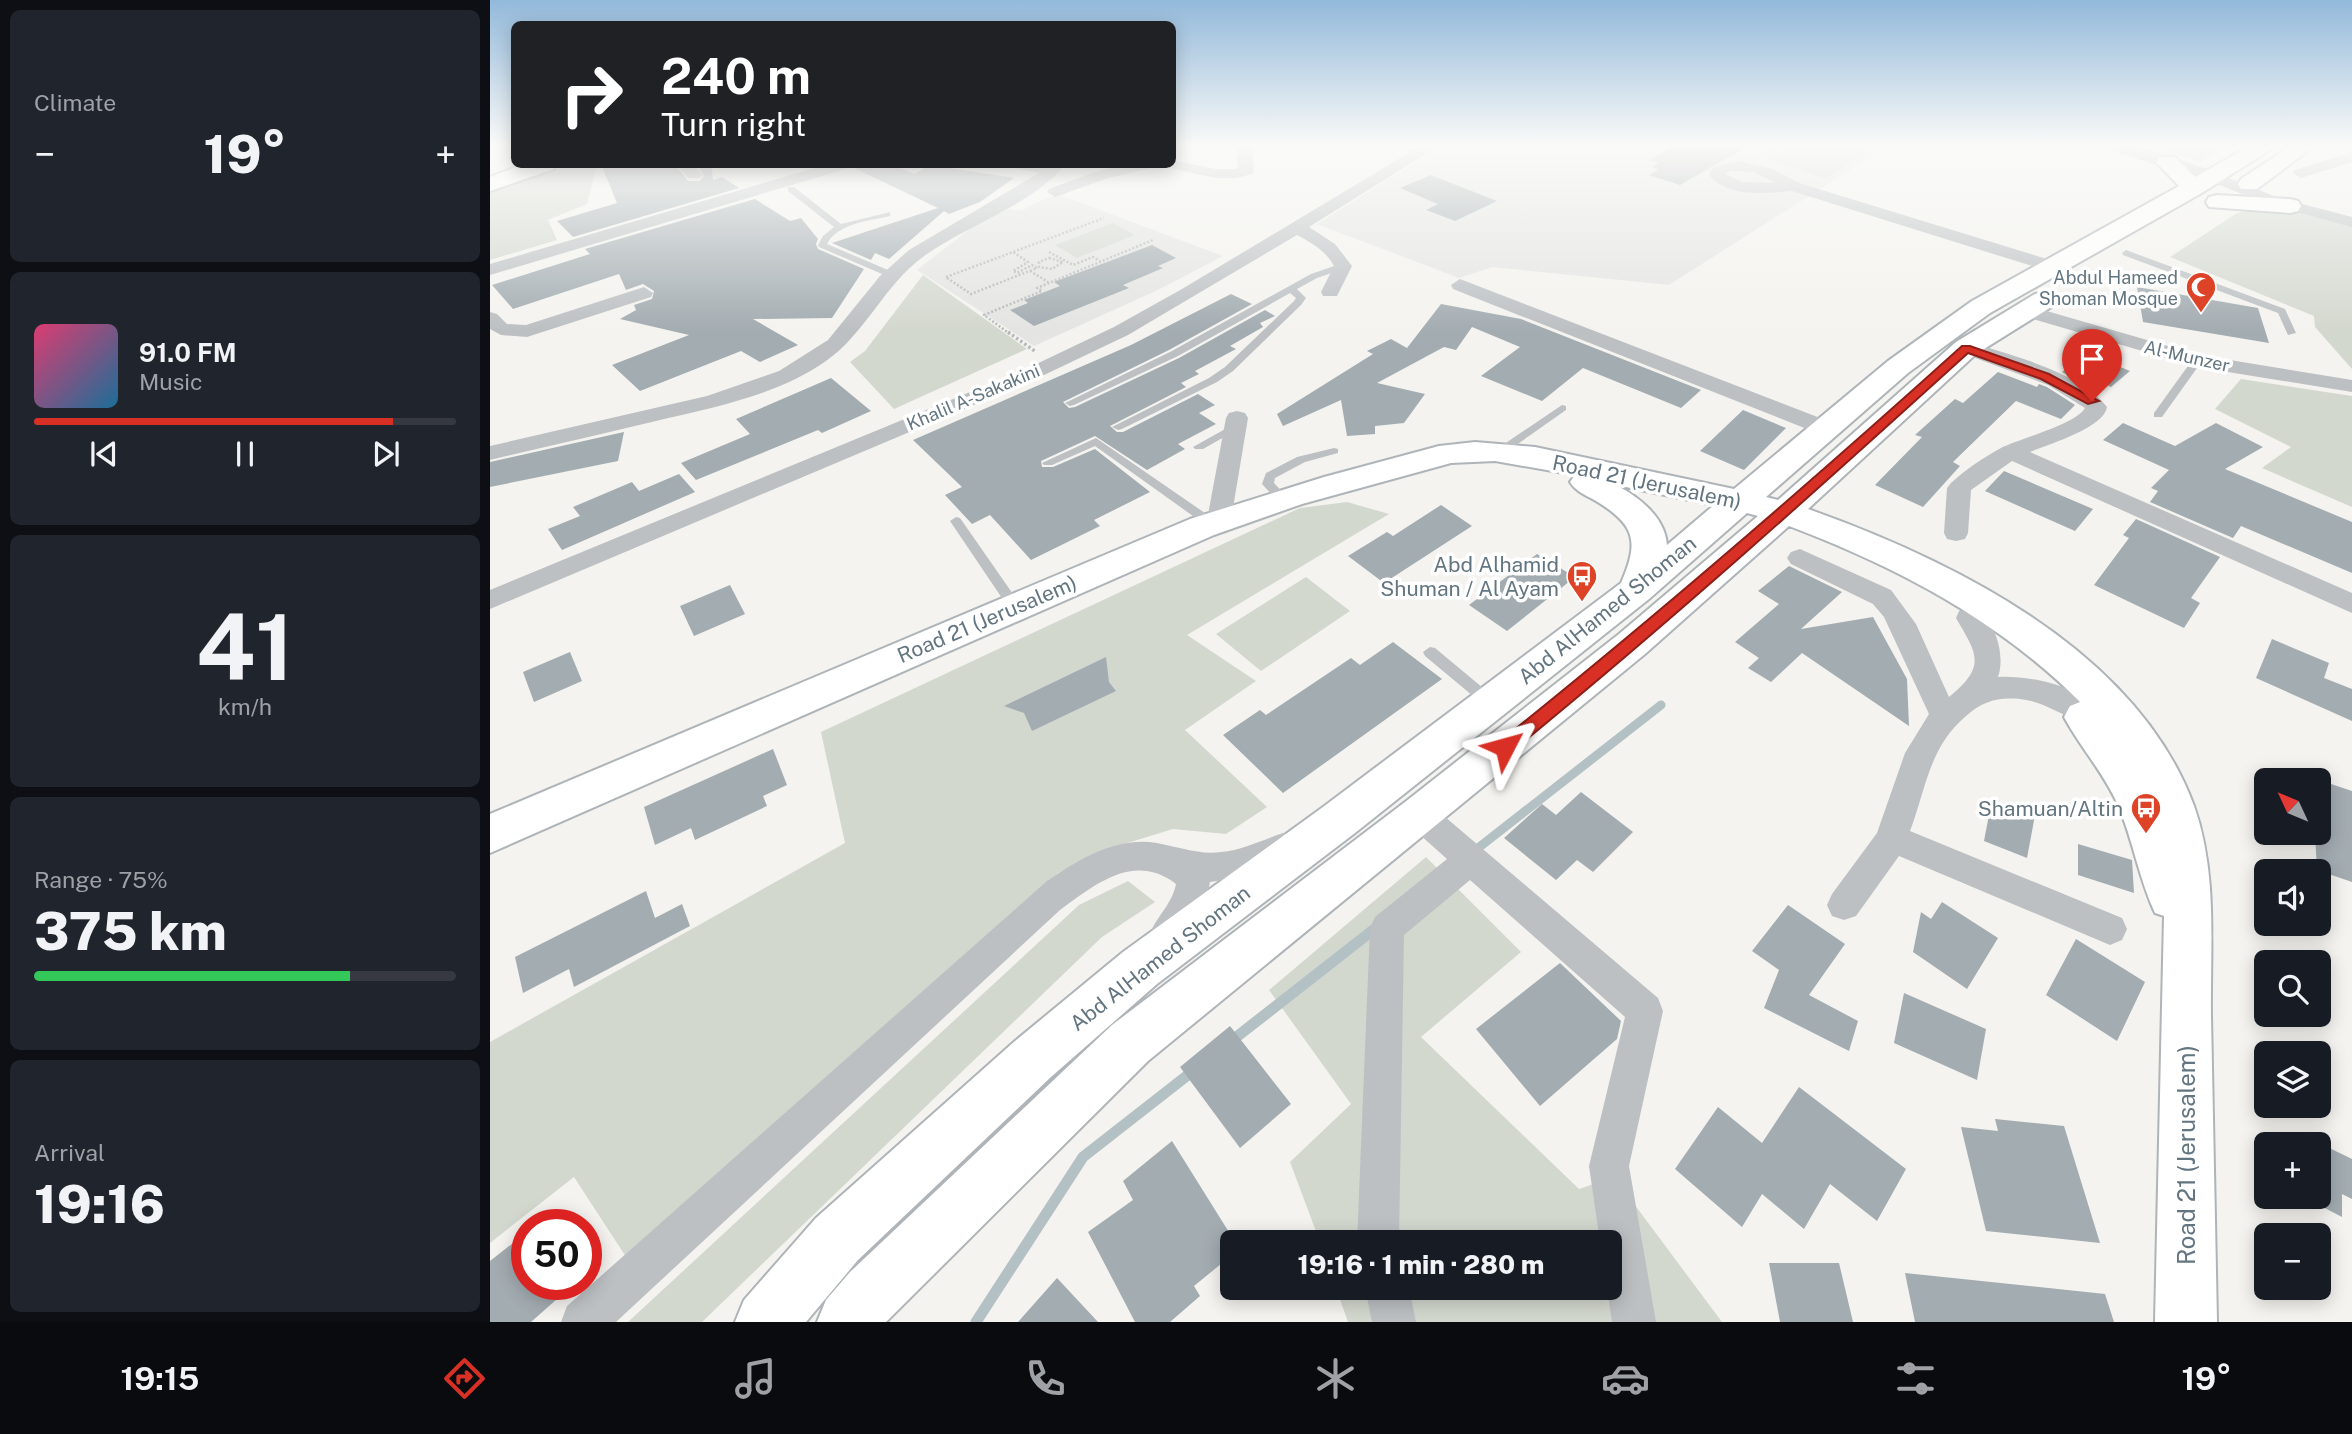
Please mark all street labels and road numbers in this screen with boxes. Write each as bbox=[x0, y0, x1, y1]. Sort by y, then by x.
street label: Al-Munzer bbox=[2142, 336, 2232, 376]
street label: Khalil A-Sakakini bbox=[903, 360, 1043, 434]
street label: Road 21 (Jerusalem) bbox=[1550, 450, 1744, 514]
street label: Abd AlHamed Shoman bbox=[1513, 531, 1701, 689]
street label: Road 21 (Jerusalem) bbox=[894, 570, 1080, 668]
street label: Abd AlHamed Shoman bbox=[1065, 880, 1255, 1036]
street label: Road 21 (Jerusalem) bbox=[2172, 1045, 2200, 1265]

